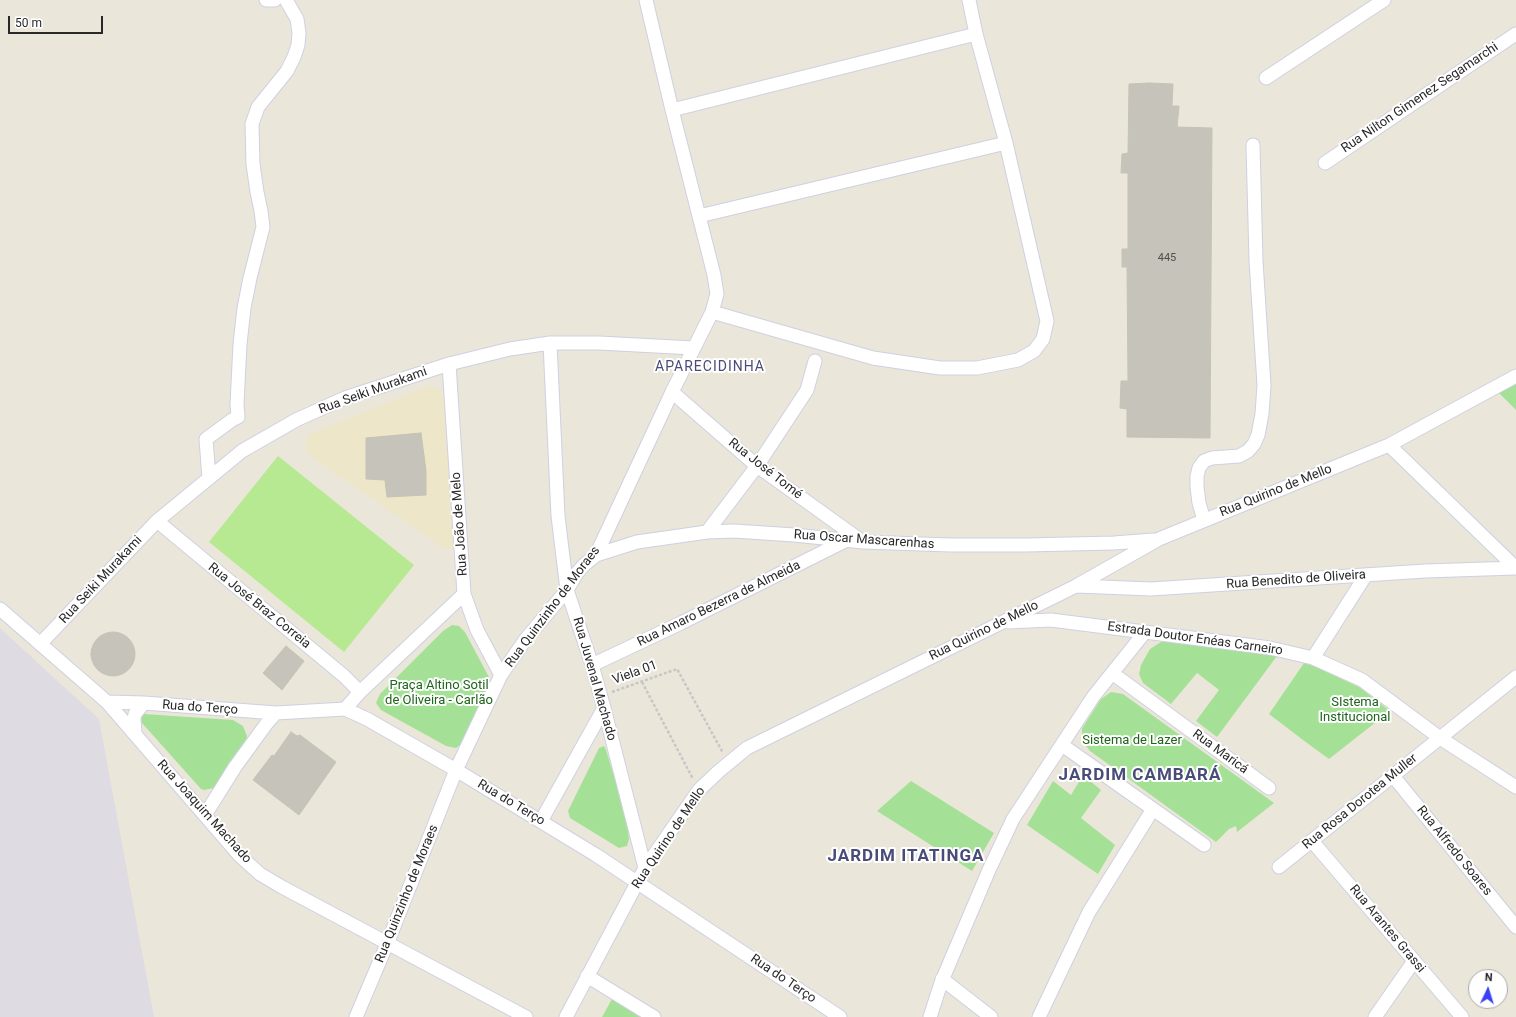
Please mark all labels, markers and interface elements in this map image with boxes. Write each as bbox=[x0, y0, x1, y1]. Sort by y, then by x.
scale bar bbox=[10, 8, 105, 34]
text: 50 m bbox=[15, 16, 42, 30]
street label: Rua Nilton Gimenez Segamarchi bbox=[1339, 40, 1501, 156]
house number: 445 bbox=[1158, 251, 1176, 265]
district label: APARECIDINHA bbox=[655, 359, 765, 375]
street label: Rua Seiki Murakami bbox=[317, 364, 429, 418]
street label: Rua José Tomé bbox=[725, 435, 805, 503]
street label: Rua Quirino de Mello bbox=[1218, 461, 1334, 521]
street label: Rua João de Melo bbox=[449, 472, 471, 576]
street label: Rua Oscar Mascarenhas bbox=[793, 527, 935, 553]
street label: Rua Seiki Murakami bbox=[56, 533, 146, 627]
street label: Rua Quinzinho de Moraes bbox=[502, 543, 604, 671]
street label: Rua Amaro Bezerra de Almeida bbox=[635, 558, 803, 650]
street label: Rua José Braz Correia bbox=[205, 560, 313, 652]
street label: Rua Benedito de Oliveira bbox=[1226, 567, 1366, 593]
street label: Rua Quirino de Mello bbox=[927, 598, 1041, 664]
street label: Rua Juvenal Machado bbox=[569, 615, 619, 743]
street label: Estrada Doutor Enéas Carneiro bbox=[1106, 619, 1284, 659]
street label: Viela 01 bbox=[611, 658, 659, 688]
park label: Praça Altino Sotil de Oliveira - Carlão bbox=[385, 678, 493, 709]
park label: SIstema Institucional bbox=[1319, 695, 1391, 726]
street label: Rua do Terço bbox=[162, 698, 238, 718]
street label: Rua Maricá bbox=[1189, 726, 1251, 778]
park label: Sistema de Lazer bbox=[1082, 733, 1182, 749]
street label: Rua Rosa Dorotea Muller bbox=[1299, 751, 1421, 853]
street label: Rua Joaquim Machado bbox=[153, 757, 255, 867]
district label: JARDIM CAMBARÁ bbox=[1059, 766, 1221, 786]
street label: Rua do Terço bbox=[474, 777, 548, 829]
street label: Rua Quirino de Mello bbox=[629, 784, 709, 892]
street label: Rua Alfredo Soares bbox=[1413, 803, 1495, 899]
street label: Rua Quinzinho de Moraes bbox=[372, 823, 442, 965]
district label: JARDIM ITATINGA bbox=[827, 847, 985, 867]
street label: Rua Arantes Grassi bbox=[1346, 882, 1428, 976]
street label: Rua do Terço bbox=[747, 951, 819, 1007]
north arrow bbox=[1468, 969, 1508, 1009]
text: N bbox=[1484, 971, 1493, 984]

